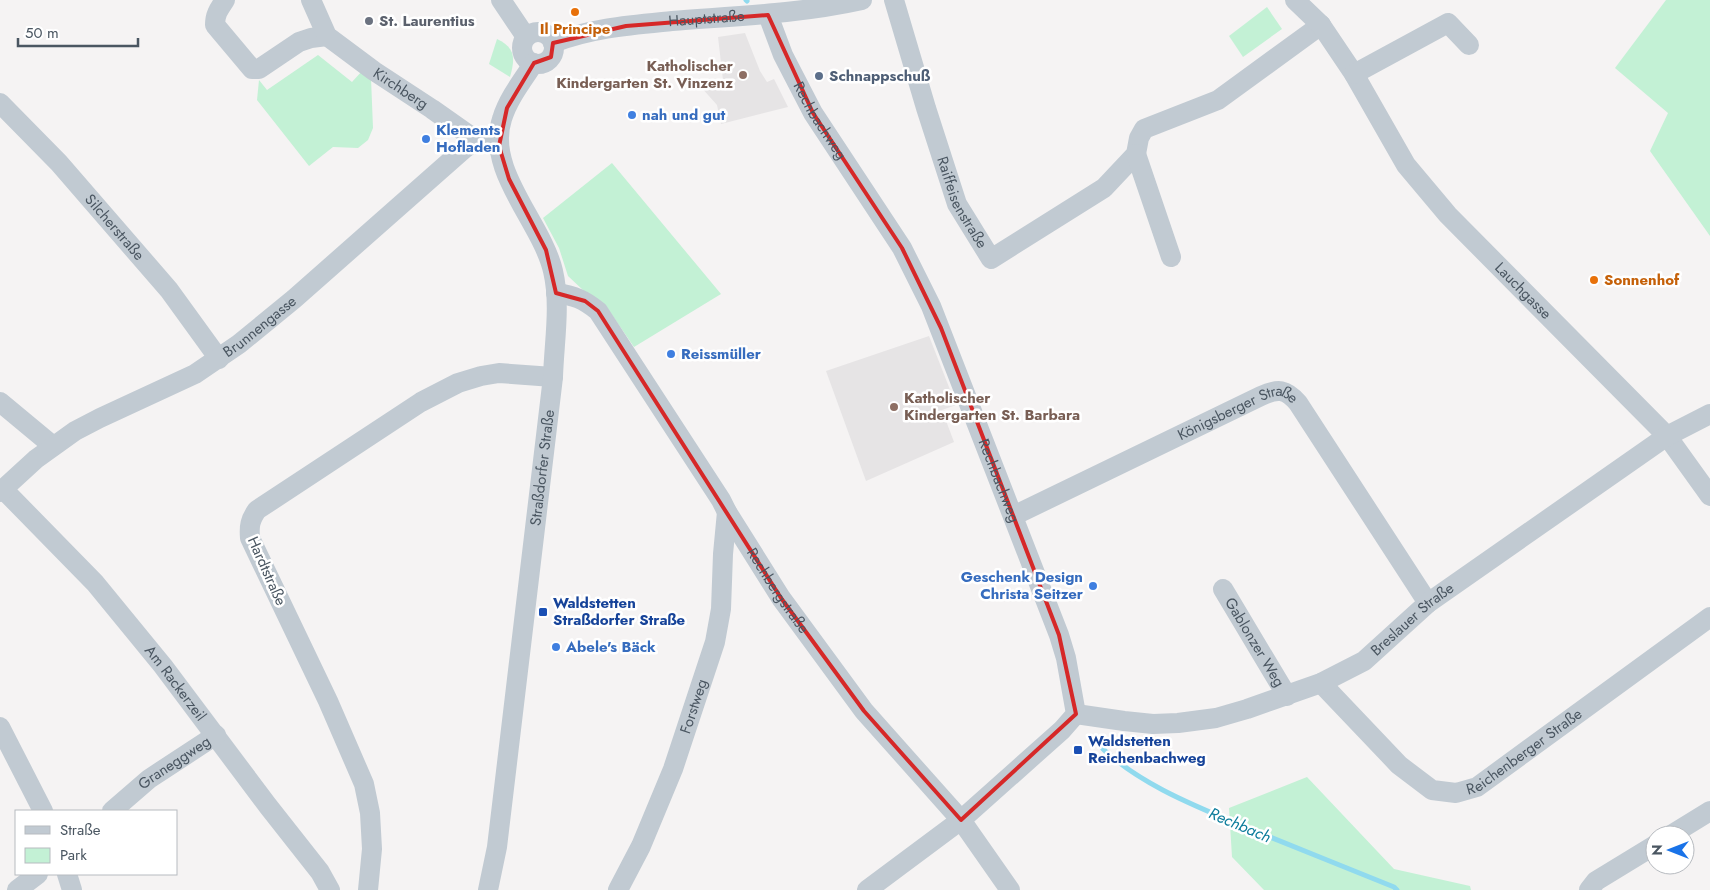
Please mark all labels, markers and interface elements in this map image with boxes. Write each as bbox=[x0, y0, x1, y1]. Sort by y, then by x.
street label: Hauptstraße bbox=[668, 5, 746, 32]
marker: Il Principe bbox=[569, 6, 581, 18]
place label: St. Laurentius bbox=[379, 10, 475, 32]
scale bar bbox=[18, 15, 138, 47]
marker: St. Laurentius bbox=[363, 15, 375, 27]
place label: Il Principe bbox=[540, 18, 611, 40]
text: 50 m bbox=[25, 22, 59, 44]
place label: Katholischer Kindergarten St. Vinzenz bbox=[556, 55, 734, 94]
street label: Kirchberg bbox=[369, 62, 433, 115]
place label: Schnappschuß bbox=[829, 65, 931, 87]
marker: Katholischer Kindergarten St. Vinzenz bbox=[737, 69, 749, 81]
marker: Schnappschuß bbox=[813, 70, 825, 82]
street label: Rechbachweg bbox=[788, 78, 852, 164]
place label: nah und gut bbox=[642, 104, 726, 126]
marker: nah und gut bbox=[626, 109, 638, 121]
place label: Klements Hofladen bbox=[436, 119, 500, 158]
marker: Klements Hofladen bbox=[420, 133, 432, 145]
street label: Raiffeisenstraße bbox=[931, 154, 993, 253]
street label: Silcherstraße bbox=[79, 189, 150, 265]
street label: Lauchgasse bbox=[1490, 257, 1557, 325]
place label: Sonnenhof bbox=[1604, 269, 1680, 291]
marker: Sonnenhof bbox=[1588, 274, 1600, 286]
street label: Brunnengasse bbox=[219, 290, 301, 363]
place label: Reissmüller bbox=[681, 343, 762, 365]
marker: Reissmüller bbox=[665, 348, 677, 360]
street label: Königsberger Straße bbox=[1174, 380, 1304, 446]
place label: Katholischer Kindergarten St. Barbara bbox=[904, 387, 1080, 426]
marker: Katholischer Kindergarten St. Barbara bbox=[888, 401, 900, 413]
street label: Straßdorfer Straße bbox=[524, 408, 560, 527]
street label: Rechbachweg bbox=[973, 436, 1025, 526]
street label: Hardtstraße bbox=[242, 533, 292, 609]
street label: Rechbergstraße bbox=[741, 543, 815, 638]
place label: Geschenk Design Christa Seitzer bbox=[961, 566, 1084, 605]
street label: Breslauer Straße bbox=[1366, 577, 1459, 661]
marker: Geschenk Design Christa Seitzer bbox=[1087, 580, 1099, 592]
place label: Waldstetten Straßdorfer Straße bbox=[553, 592, 686, 631]
street label: Gablonzer Weg bbox=[1219, 593, 1290, 691]
marker: Waldstetten Straßdorfer Straße bbox=[537, 606, 549, 618]
place label: Abele's Bäck bbox=[565, 636, 656, 658]
street label: Am Rackerzeil bbox=[139, 640, 212, 726]
marker: Abele's Bäck bbox=[550, 641, 562, 653]
street label: Forstweg bbox=[674, 676, 713, 737]
street label: Reichenberger Straße bbox=[1464, 703, 1587, 801]
street label: Graneggweg bbox=[133, 730, 215, 795]
place label: Waldstetten Reichenbachweg bbox=[1088, 730, 1206, 769]
marker: Waldstetten Reichenbachweg bbox=[1072, 744, 1084, 756]
water label: Rechbach bbox=[1205, 802, 1275, 848]
legend bbox=[15, 810, 178, 875]
text: Straße bbox=[60, 819, 101, 841]
north arrow bbox=[1645, 825, 1695, 875]
text: Park bbox=[60, 844, 87, 866]
text: N bbox=[1647, 844, 1667, 856]

